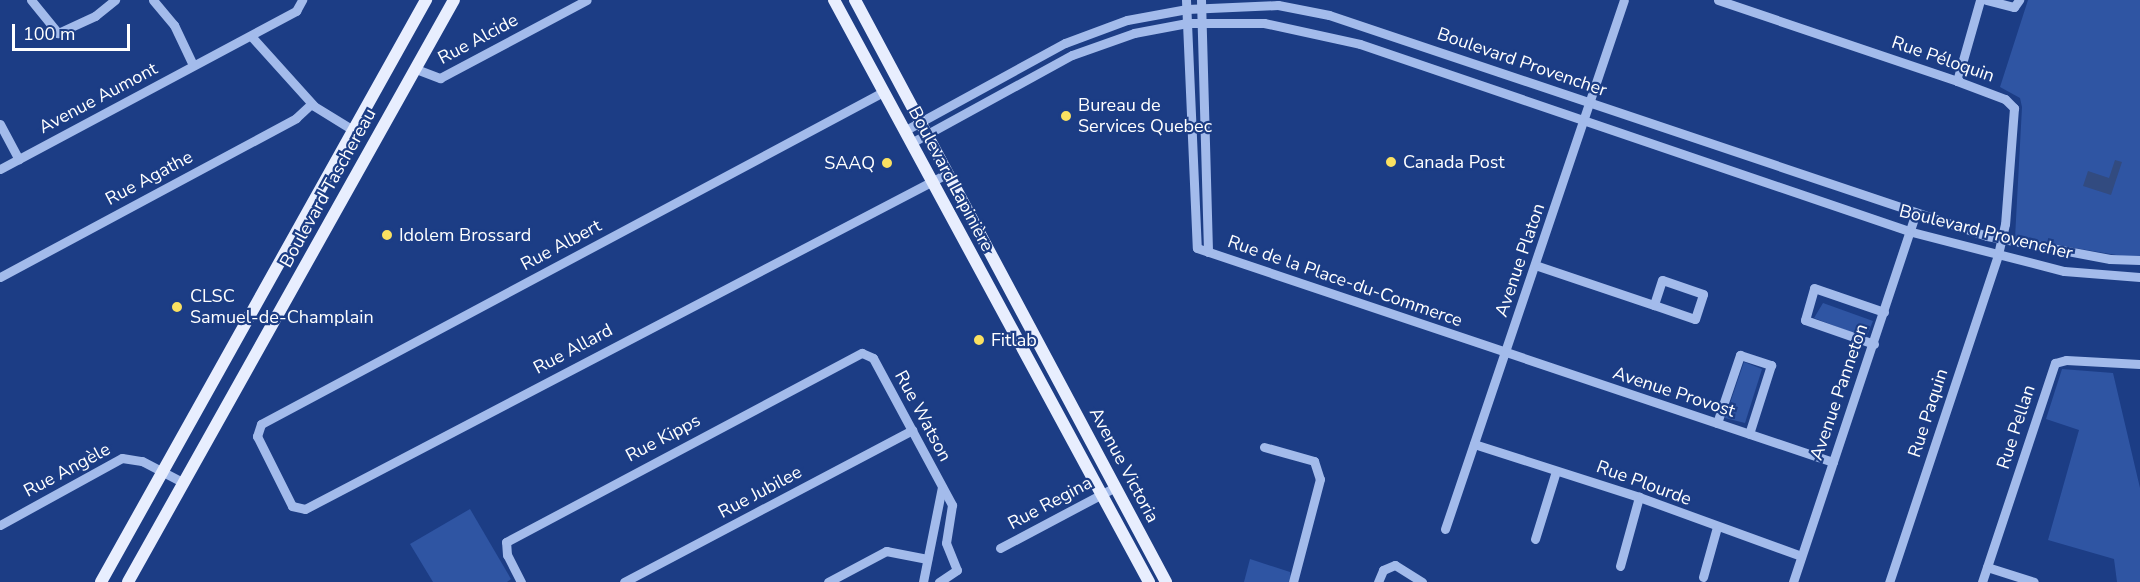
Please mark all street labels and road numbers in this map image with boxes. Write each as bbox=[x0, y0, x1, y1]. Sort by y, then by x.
street label: Rue Alcide bbox=[434, 9, 522, 69]
street label: Boulevard Provencher bbox=[1434, 23, 1610, 101]
street label: Rue Péloquin bbox=[1889, 31, 1997, 87]
street label: Avenue Aumont bbox=[35, 58, 161, 138]
street label: Boulevard Lapinière bbox=[904, 103, 998, 255]
street label: Boulevard Taschereau bbox=[275, 105, 381, 271]
street label: Rue Agathe bbox=[102, 146, 196, 210]
street label: Avenue Platon bbox=[1490, 200, 1550, 320]
street label: Boulevard Provencher bbox=[1897, 200, 2075, 264]
street label: Rue Albert bbox=[517, 215, 605, 275]
street label: Rue de la Place-du-Commerce bbox=[1225, 231, 1465, 331]
street label: Rue Allard bbox=[530, 319, 616, 379]
street label: Avenue Panneton bbox=[1806, 321, 1872, 463]
street label: Avenue Provost bbox=[1610, 362, 1738, 422]
street label: Rue Paquin bbox=[1904, 366, 1952, 460]
street label: Rue Watson bbox=[890, 367, 956, 465]
street label: Rue Pellan bbox=[1992, 382, 2040, 472]
street label: Avenue Victoria bbox=[1085, 404, 1163, 526]
street label: Rue Kipps bbox=[622, 409, 704, 467]
street label: Rue Angèle bbox=[20, 438, 114, 502]
street label: Rue Plourde bbox=[1594, 456, 1694, 510]
street label: Rue Jubilee bbox=[715, 461, 805, 523]
street label: Rue Regina bbox=[1004, 472, 1096, 534]

